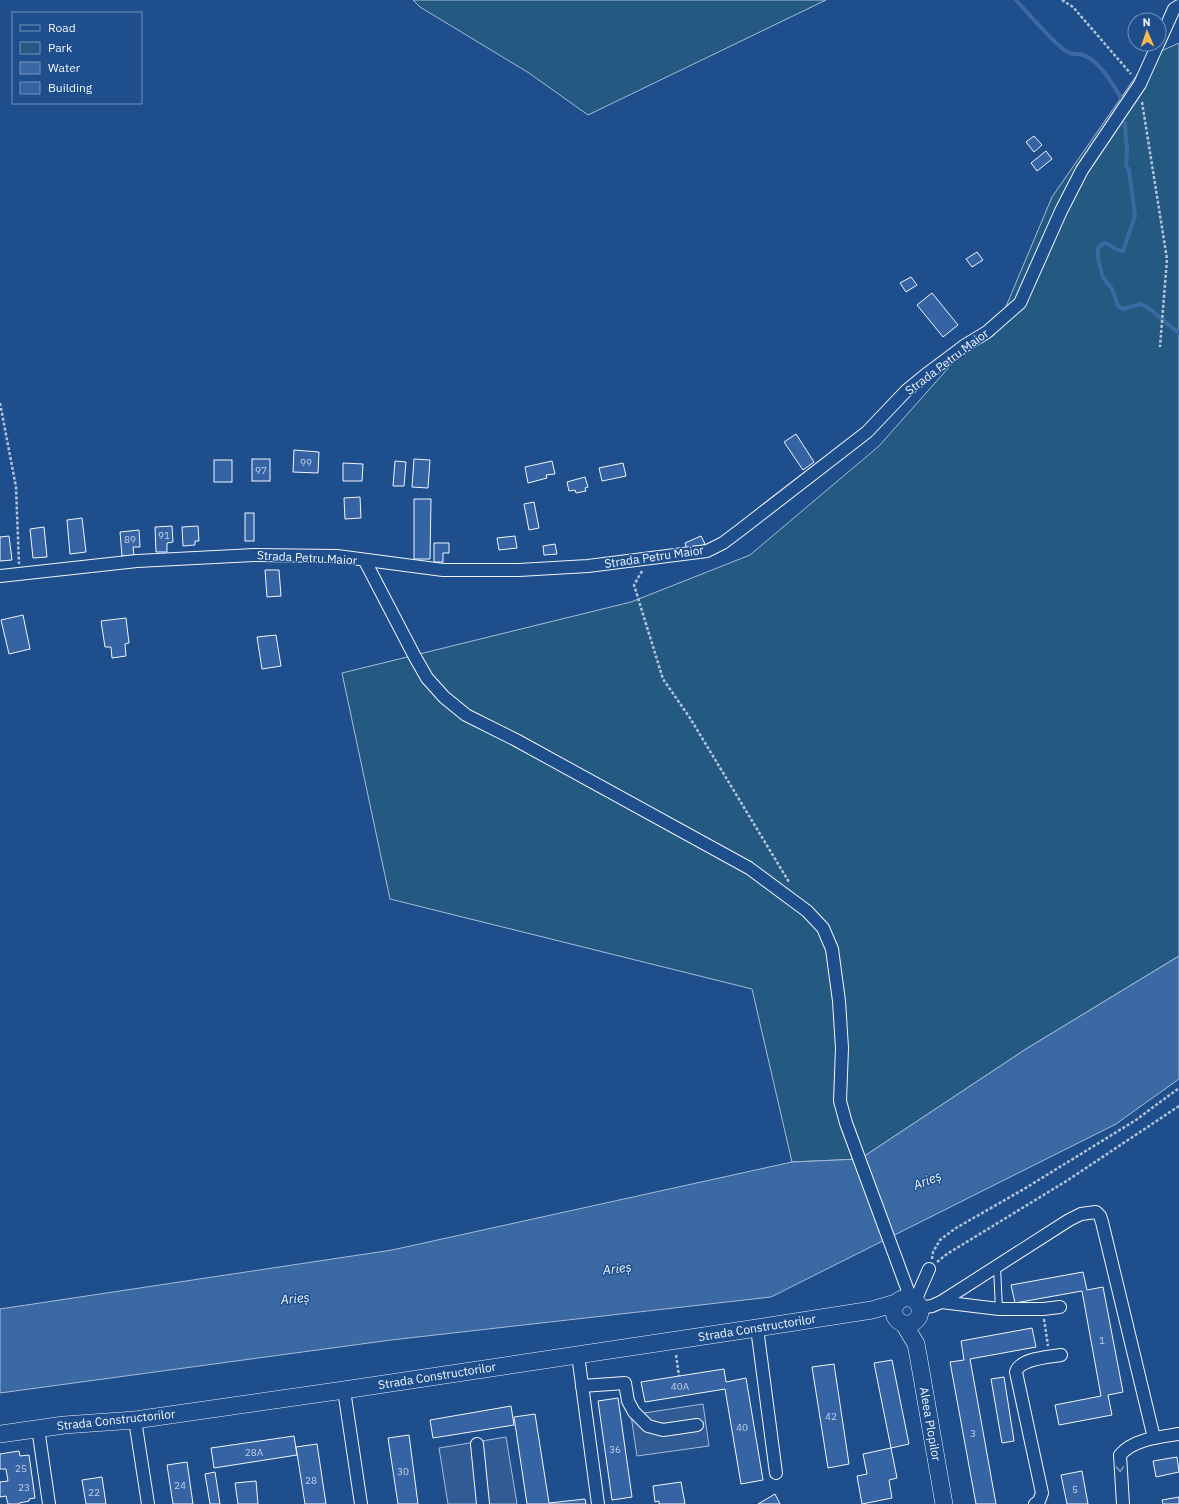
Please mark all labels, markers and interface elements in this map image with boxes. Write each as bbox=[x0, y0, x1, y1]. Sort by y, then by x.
legend bbox=[12, 12, 142, 104]
north arrow bbox=[1127, 12, 1167, 52]
text: N bbox=[1142, 15, 1151, 29]
text: Road bbox=[48, 20, 76, 35]
text: Park bbox=[48, 40, 73, 55]
text: Water bbox=[48, 60, 81, 75]
text: Building bbox=[48, 80, 93, 95]
street label: Strada Petru Maior bbox=[902, 325, 992, 398]
house number: 99 bbox=[300, 456, 312, 469]
house number: 97 bbox=[255, 464, 267, 477]
house number: 91 bbox=[158, 529, 170, 542]
house number: 89 bbox=[124, 533, 136, 546]
street label: Strada Petru Maior bbox=[603, 542, 705, 571]
street label: Strada Petru Maior bbox=[257, 547, 358, 568]
water label: Arieș bbox=[910, 1167, 944, 1194]
water label: Arieș bbox=[601, 1258, 633, 1279]
water label: Arieș bbox=[279, 1289, 310, 1308]
street label: Strada Constructorilor bbox=[697, 1311, 817, 1344]
house number: 1 bbox=[1099, 1334, 1105, 1347]
street label: Strada Constructorilor bbox=[377, 1359, 497, 1392]
house number: 40A bbox=[671, 1380, 690, 1393]
street label: Aleea Plopilor bbox=[917, 1386, 944, 1463]
street label: Strada Constructorilor bbox=[56, 1406, 177, 1433]
house number: 42 bbox=[825, 1410, 837, 1423]
house number: 40 bbox=[736, 1421, 748, 1434]
house number: 3 bbox=[970, 1427, 976, 1440]
house number: 36 bbox=[609, 1443, 621, 1456]
house number: 28A bbox=[245, 1446, 264, 1459]
house number: 25 bbox=[15, 1462, 27, 1475]
house number: 30 bbox=[397, 1465, 409, 1478]
one-way arrow bbox=[1116, 1466, 1124, 1472]
house number: 28 bbox=[305, 1474, 317, 1487]
house number: 24 bbox=[174, 1479, 186, 1492]
house number: 23 bbox=[18, 1481, 30, 1494]
house number: 5 bbox=[1072, 1483, 1078, 1496]
house number: 22 bbox=[88, 1486, 100, 1499]

